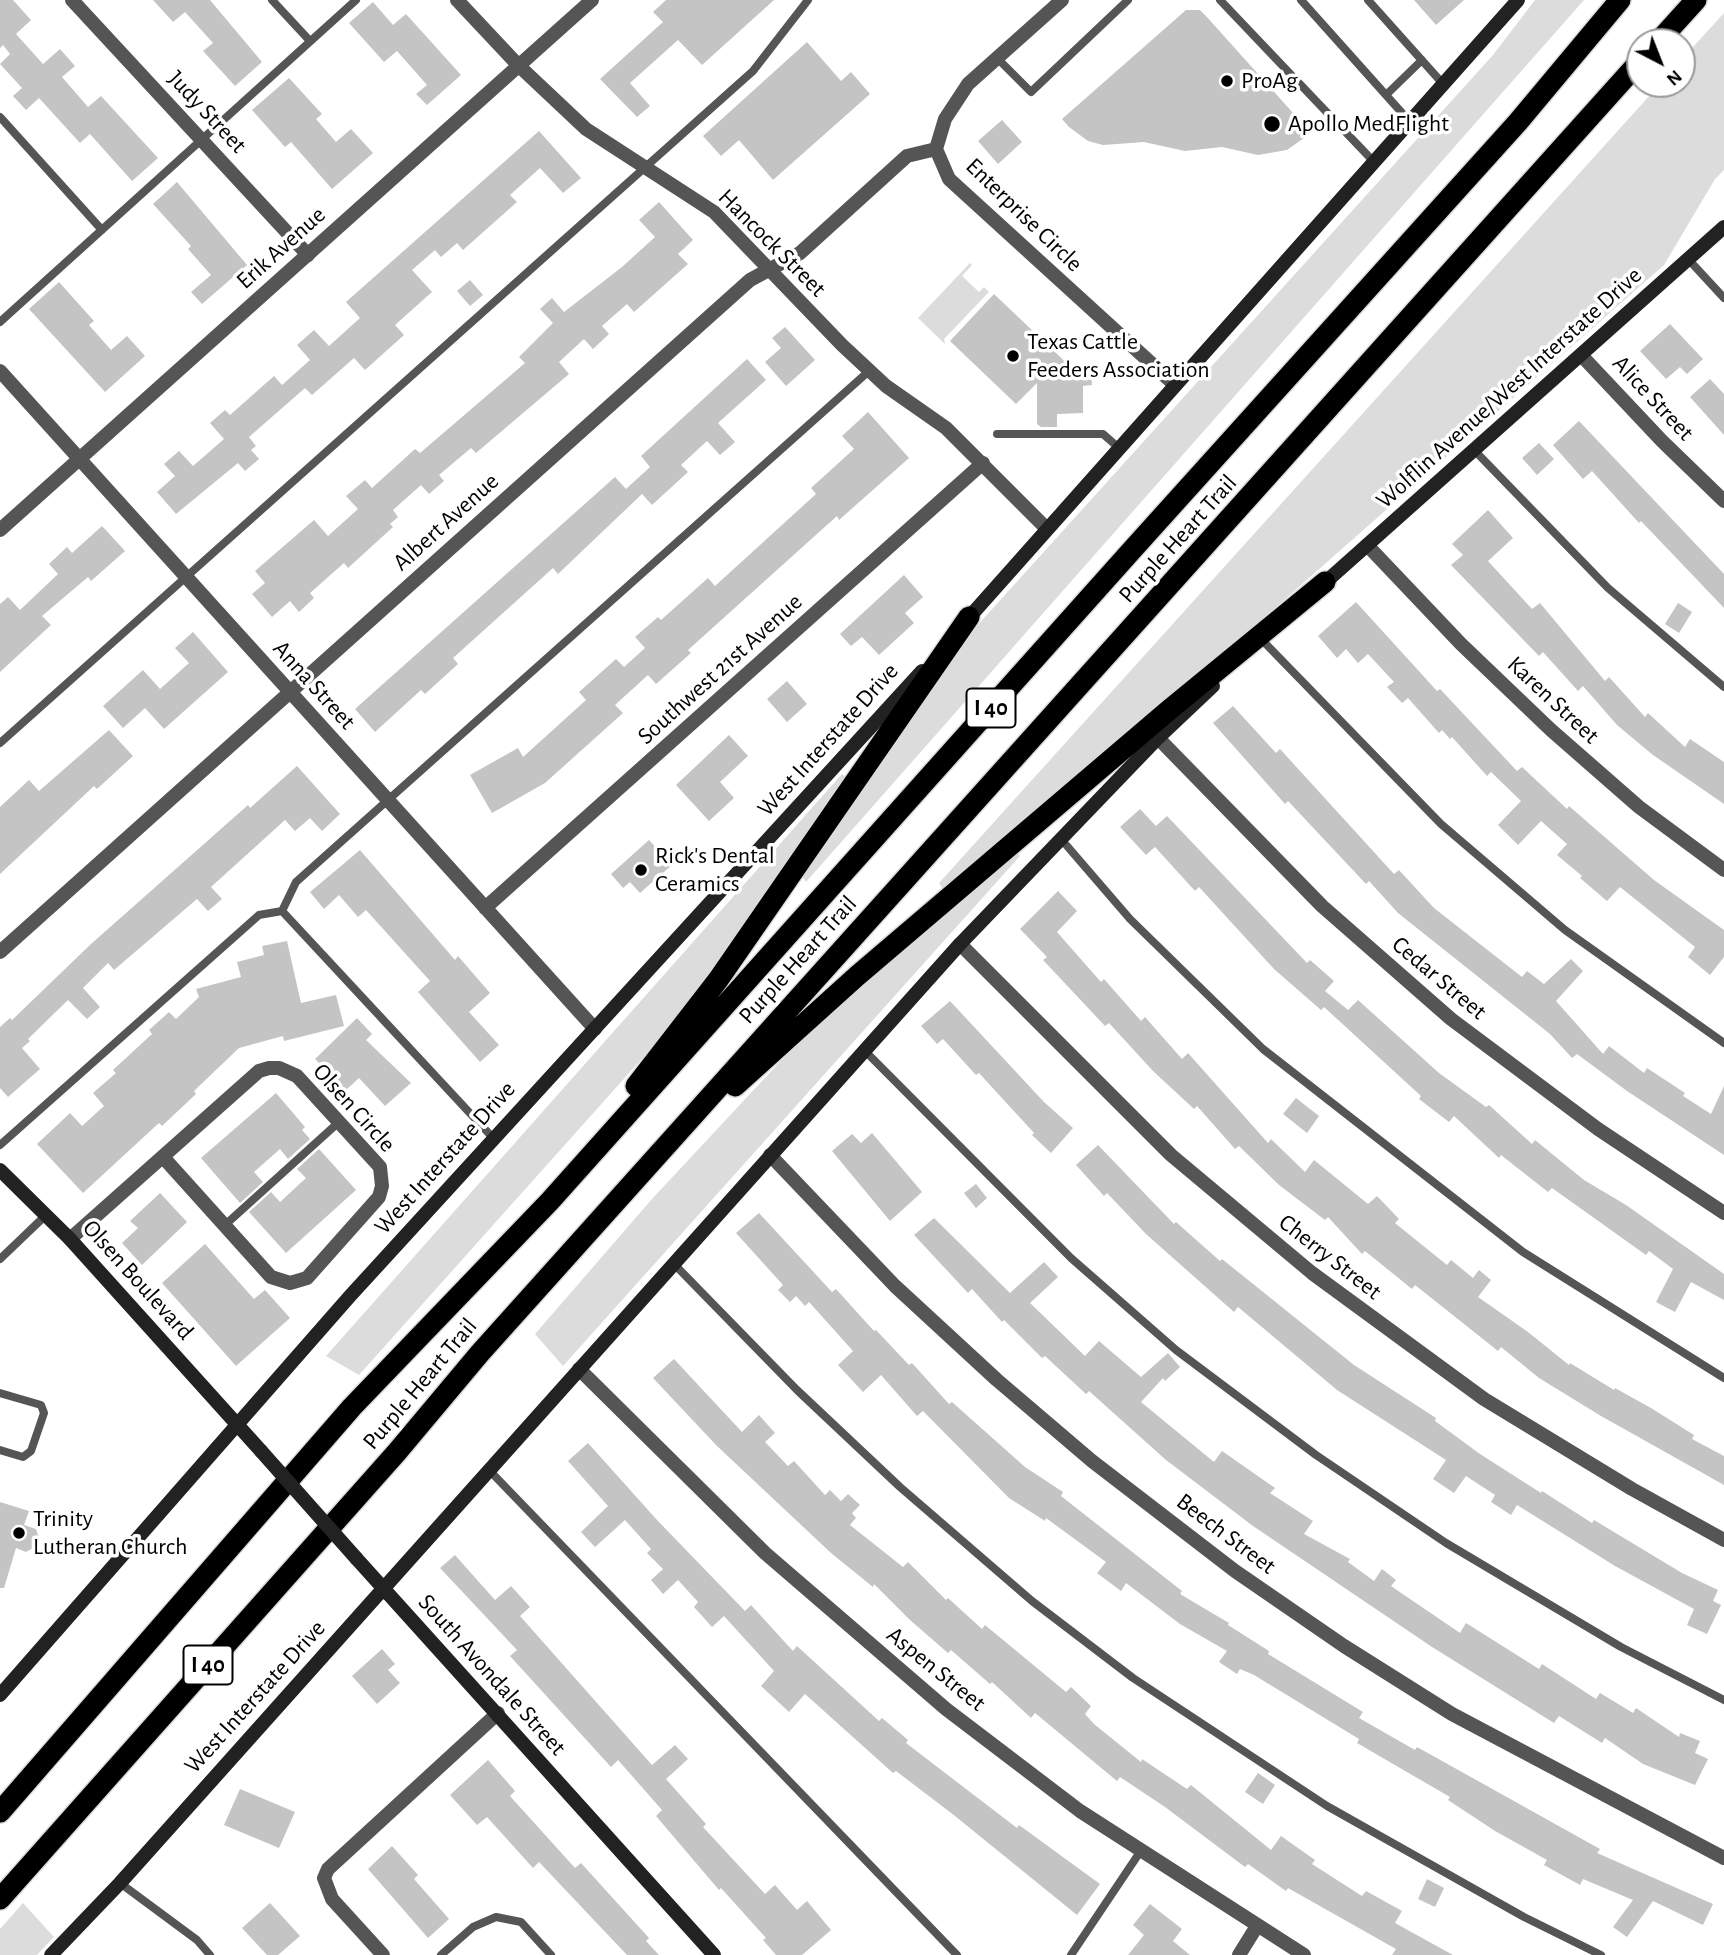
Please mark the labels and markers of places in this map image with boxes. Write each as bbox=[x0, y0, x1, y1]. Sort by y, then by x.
place label: ProAg bbox=[1241, 67, 1298, 95]
marker: ProAg bbox=[1219, 73, 1235, 89]
place label: Apollo MedFlight bbox=[1288, 110, 1449, 138]
marker: Apollo MedFlight bbox=[1262, 114, 1282, 134]
place label: Texas Cattle Feeders Association bbox=[1027, 328, 1210, 384]
marker: Texas Cattle Feeders Association bbox=[1005, 348, 1021, 364]
place label: Rick's Dental Ceramics bbox=[655, 842, 775, 898]
marker: Rick's Dental Ceramics bbox=[633, 862, 649, 878]
place label: Trinity Lutheran Church bbox=[33, 1505, 188, 1561]
marker: Trinity Lutheran Church bbox=[11, 1525, 27, 1541]

